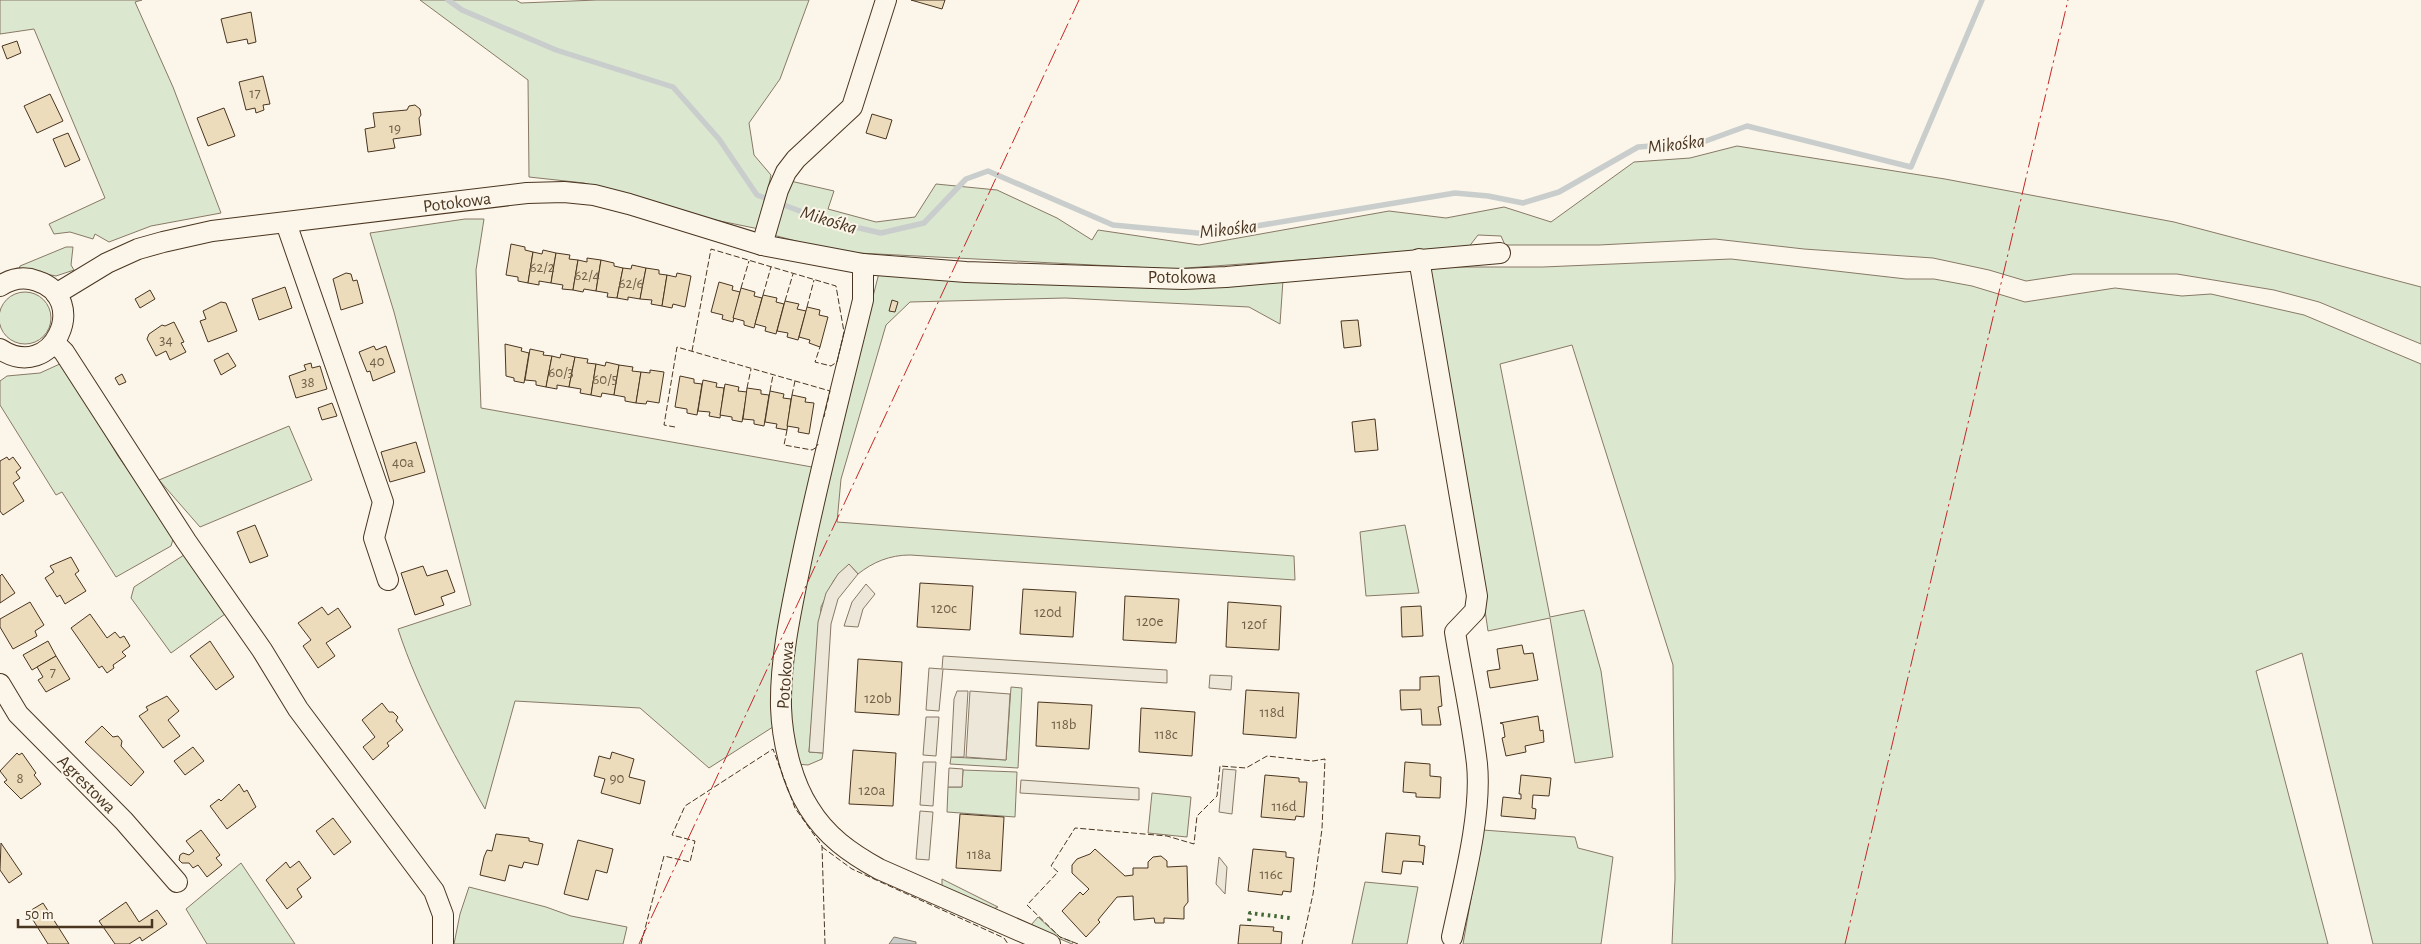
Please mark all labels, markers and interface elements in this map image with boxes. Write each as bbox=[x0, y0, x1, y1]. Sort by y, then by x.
house number: 17 bbox=[249, 86, 261, 101]
house number: 19 bbox=[389, 121, 401, 136]
water label: Mikośka bbox=[1646, 132, 1706, 157]
street label: Potokowa bbox=[422, 190, 492, 216]
water label: Mikośka bbox=[798, 203, 859, 238]
water label: Mikośka bbox=[1198, 217, 1258, 242]
house number: 62/2 bbox=[529, 260, 555, 275]
house number: 62/4 bbox=[574, 268, 600, 283]
street label: Potokowa bbox=[1148, 269, 1216, 287]
house number: 62/6 bbox=[618, 276, 644, 291]
house number: 34 bbox=[159, 333, 173, 348]
house number: 40 bbox=[369, 354, 385, 369]
house number: 60/3 bbox=[548, 365, 574, 380]
house number: 60/5 bbox=[592, 372, 618, 387]
house number: 38 bbox=[301, 375, 315, 390]
house number: 40a bbox=[392, 455, 414, 470]
house number: 120c bbox=[931, 601, 957, 616]
house number: 120d bbox=[1034, 605, 1062, 620]
house number: 120e bbox=[1137, 614, 1163, 629]
house number: 120f bbox=[1242, 617, 1268, 632]
street label: Potokowa bbox=[775, 640, 797, 710]
house number: 7 bbox=[50, 665, 56, 680]
house number: 120b bbox=[864, 691, 892, 706]
house number: 118d bbox=[1259, 705, 1285, 720]
house number: 118b bbox=[1051, 717, 1077, 732]
house number: 118c bbox=[1154, 727, 1178, 742]
street label: Agrestowa bbox=[54, 752, 119, 817]
house number: 8 bbox=[16, 771, 24, 786]
house number: 90 bbox=[610, 771, 625, 786]
house number: 120a bbox=[859, 783, 885, 798]
house number: 116d bbox=[1271, 799, 1297, 814]
house number: 118a bbox=[967, 847, 991, 862]
house number: 116c bbox=[1259, 867, 1283, 882]
scale bar bbox=[18, 896, 151, 928]
text: 50 m bbox=[25, 907, 54, 922]

